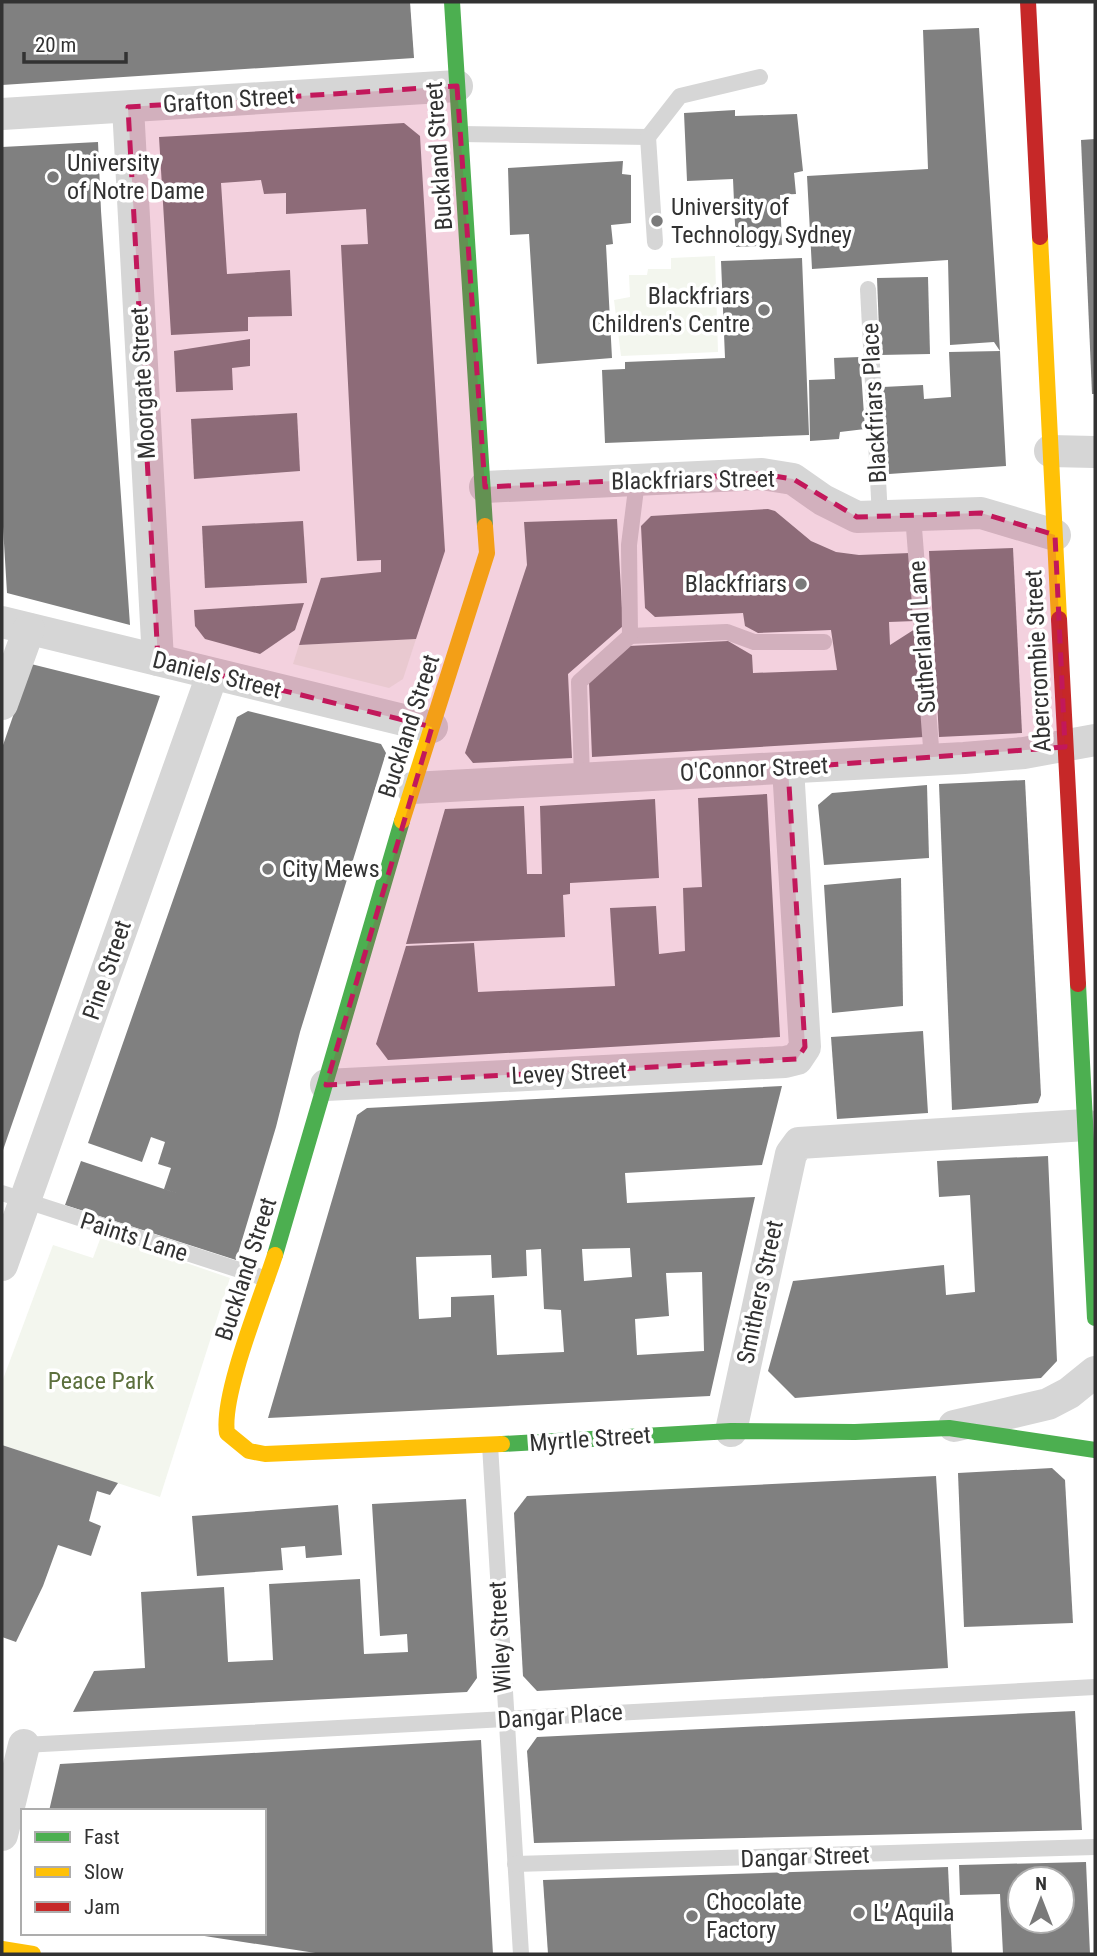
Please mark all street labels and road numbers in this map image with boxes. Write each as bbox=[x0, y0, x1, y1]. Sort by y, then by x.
street label: Grafton Street bbox=[162, 81, 296, 119]
street label: Buckland Street bbox=[420, 81, 458, 231]
street label: Moorgate Street bbox=[125, 306, 161, 460]
street label: Blackfriars Place bbox=[856, 322, 892, 484]
street label: Blackfriars Street bbox=[611, 465, 775, 495]
street label: Sutherland Lane bbox=[903, 560, 941, 714]
street label: Abercrombie Street bbox=[1019, 569, 1057, 753]
street label: Daniels Street bbox=[150, 645, 284, 705]
street label: Buckland Street bbox=[373, 651, 445, 801]
street label: O'Connor Street bbox=[679, 751, 829, 787]
street label: Pine Street bbox=[77, 917, 137, 1023]
street label: Levey Street bbox=[511, 1056, 627, 1090]
street label: Buckland Street bbox=[210, 1194, 282, 1344]
street label: Paints Lane bbox=[77, 1207, 191, 1267]
street label: Smithers Street bbox=[731, 1218, 789, 1366]
street label: Myrtle Street bbox=[528, 1421, 652, 1457]
street label: Wiley Street bbox=[483, 1580, 517, 1694]
street label: Dangar Place bbox=[496, 1698, 624, 1734]
street label: Dangar Street bbox=[740, 1841, 870, 1873]

